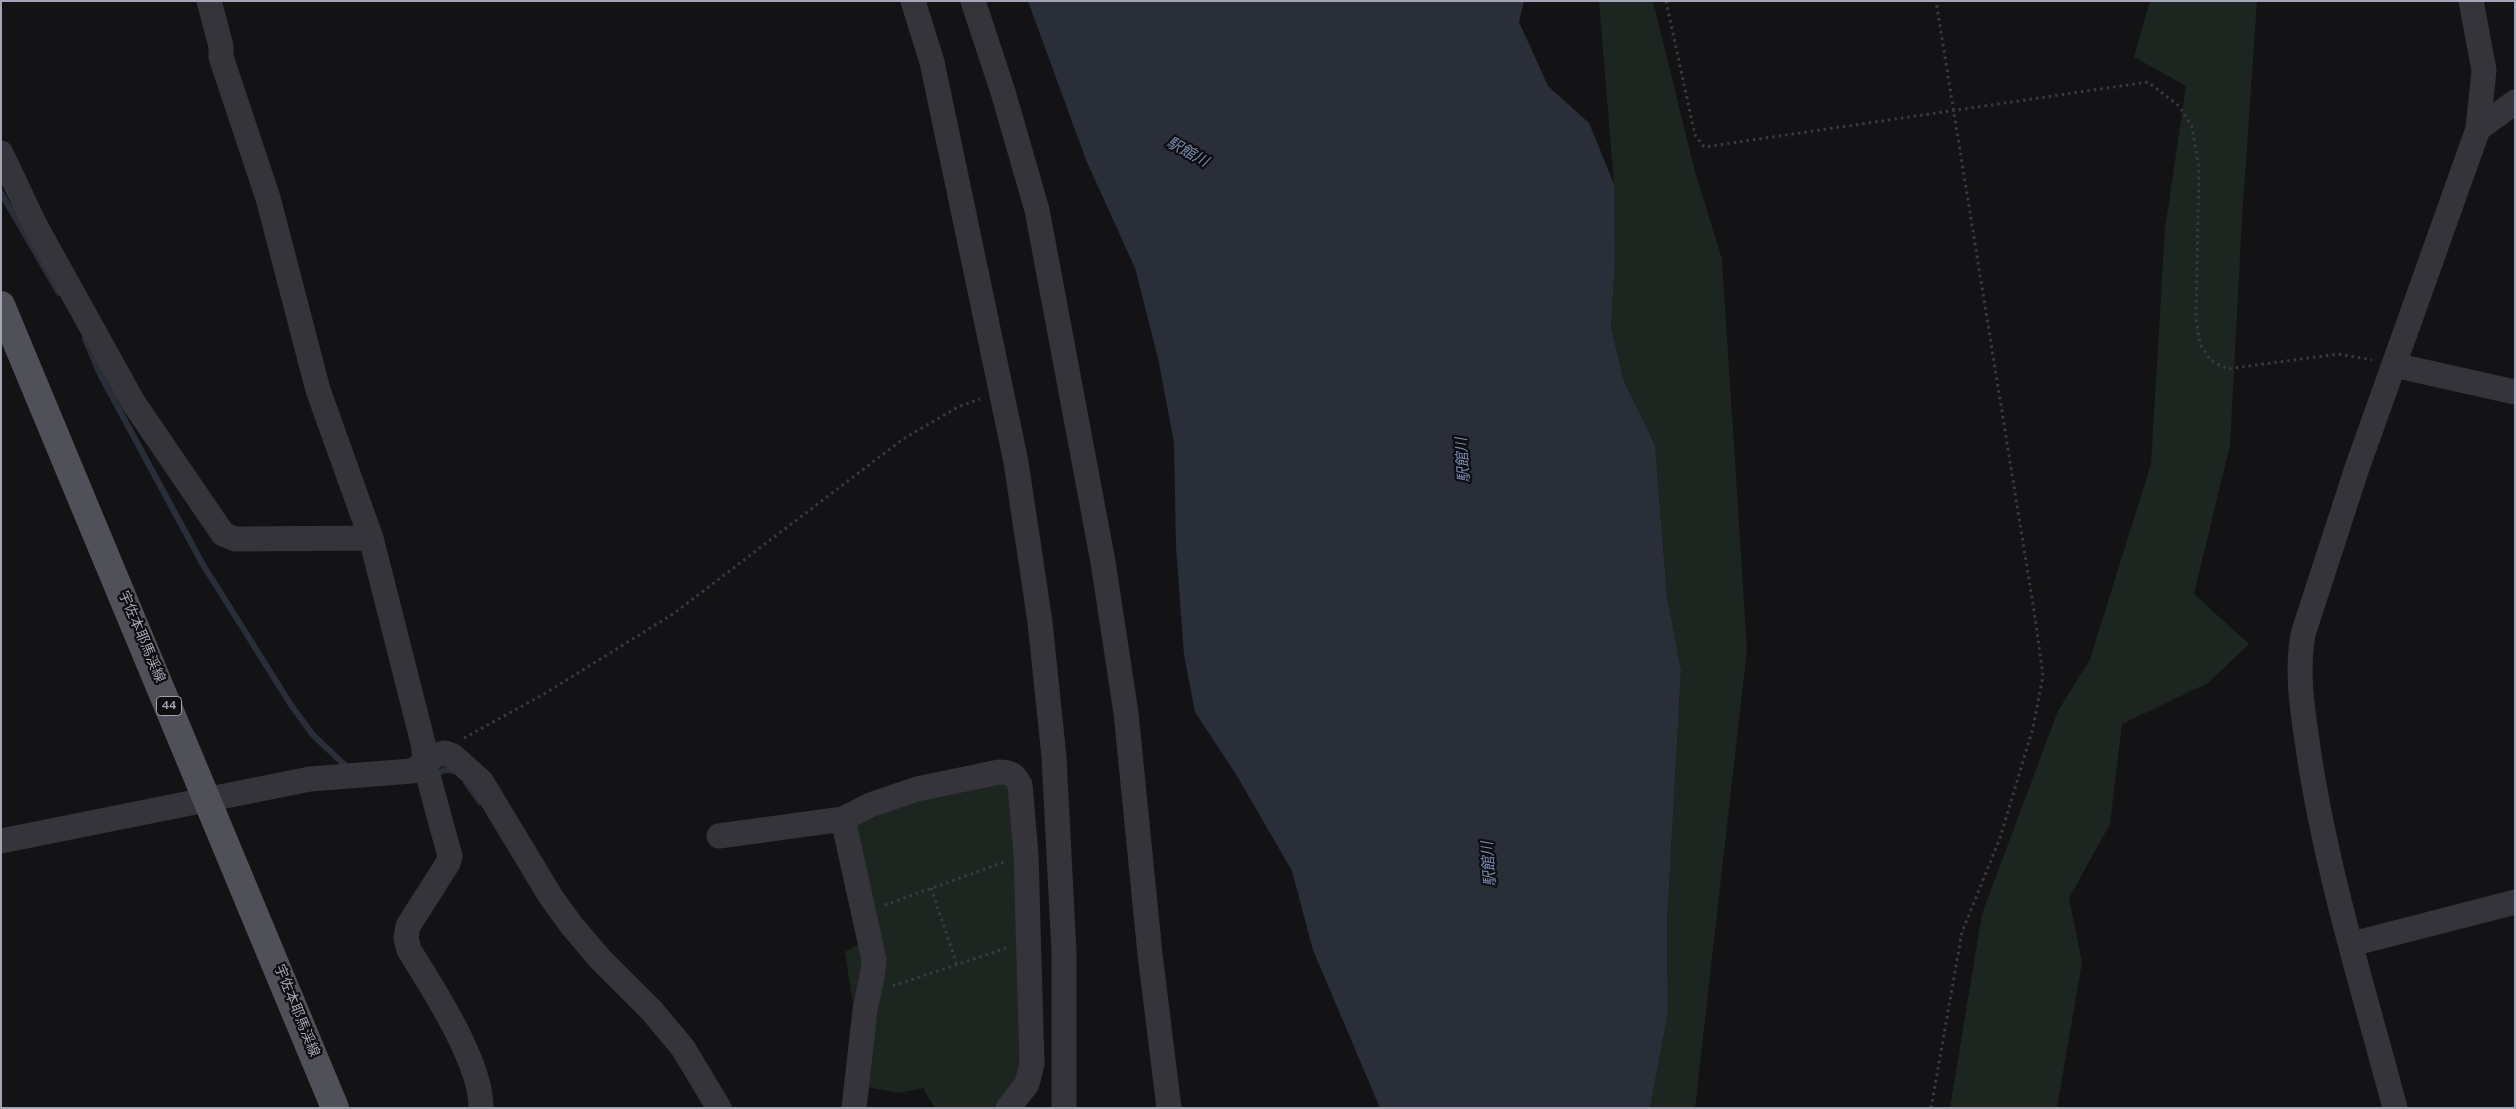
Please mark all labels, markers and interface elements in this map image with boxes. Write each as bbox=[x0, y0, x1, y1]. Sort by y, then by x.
water label: 駅館川 bbox=[1163, 134, 1211, 172]
water label: 駅館川 bbox=[1453, 437, 1475, 483]
street label: 宇佐本耶馬渓線 bbox=[114, 589, 168, 685]
road number: 44 bbox=[156, 696, 182, 716]
water label: 駅館川 bbox=[1479, 841, 1501, 887]
street label: 宇佐本耶馬渓線 bbox=[270, 962, 322, 1060]

